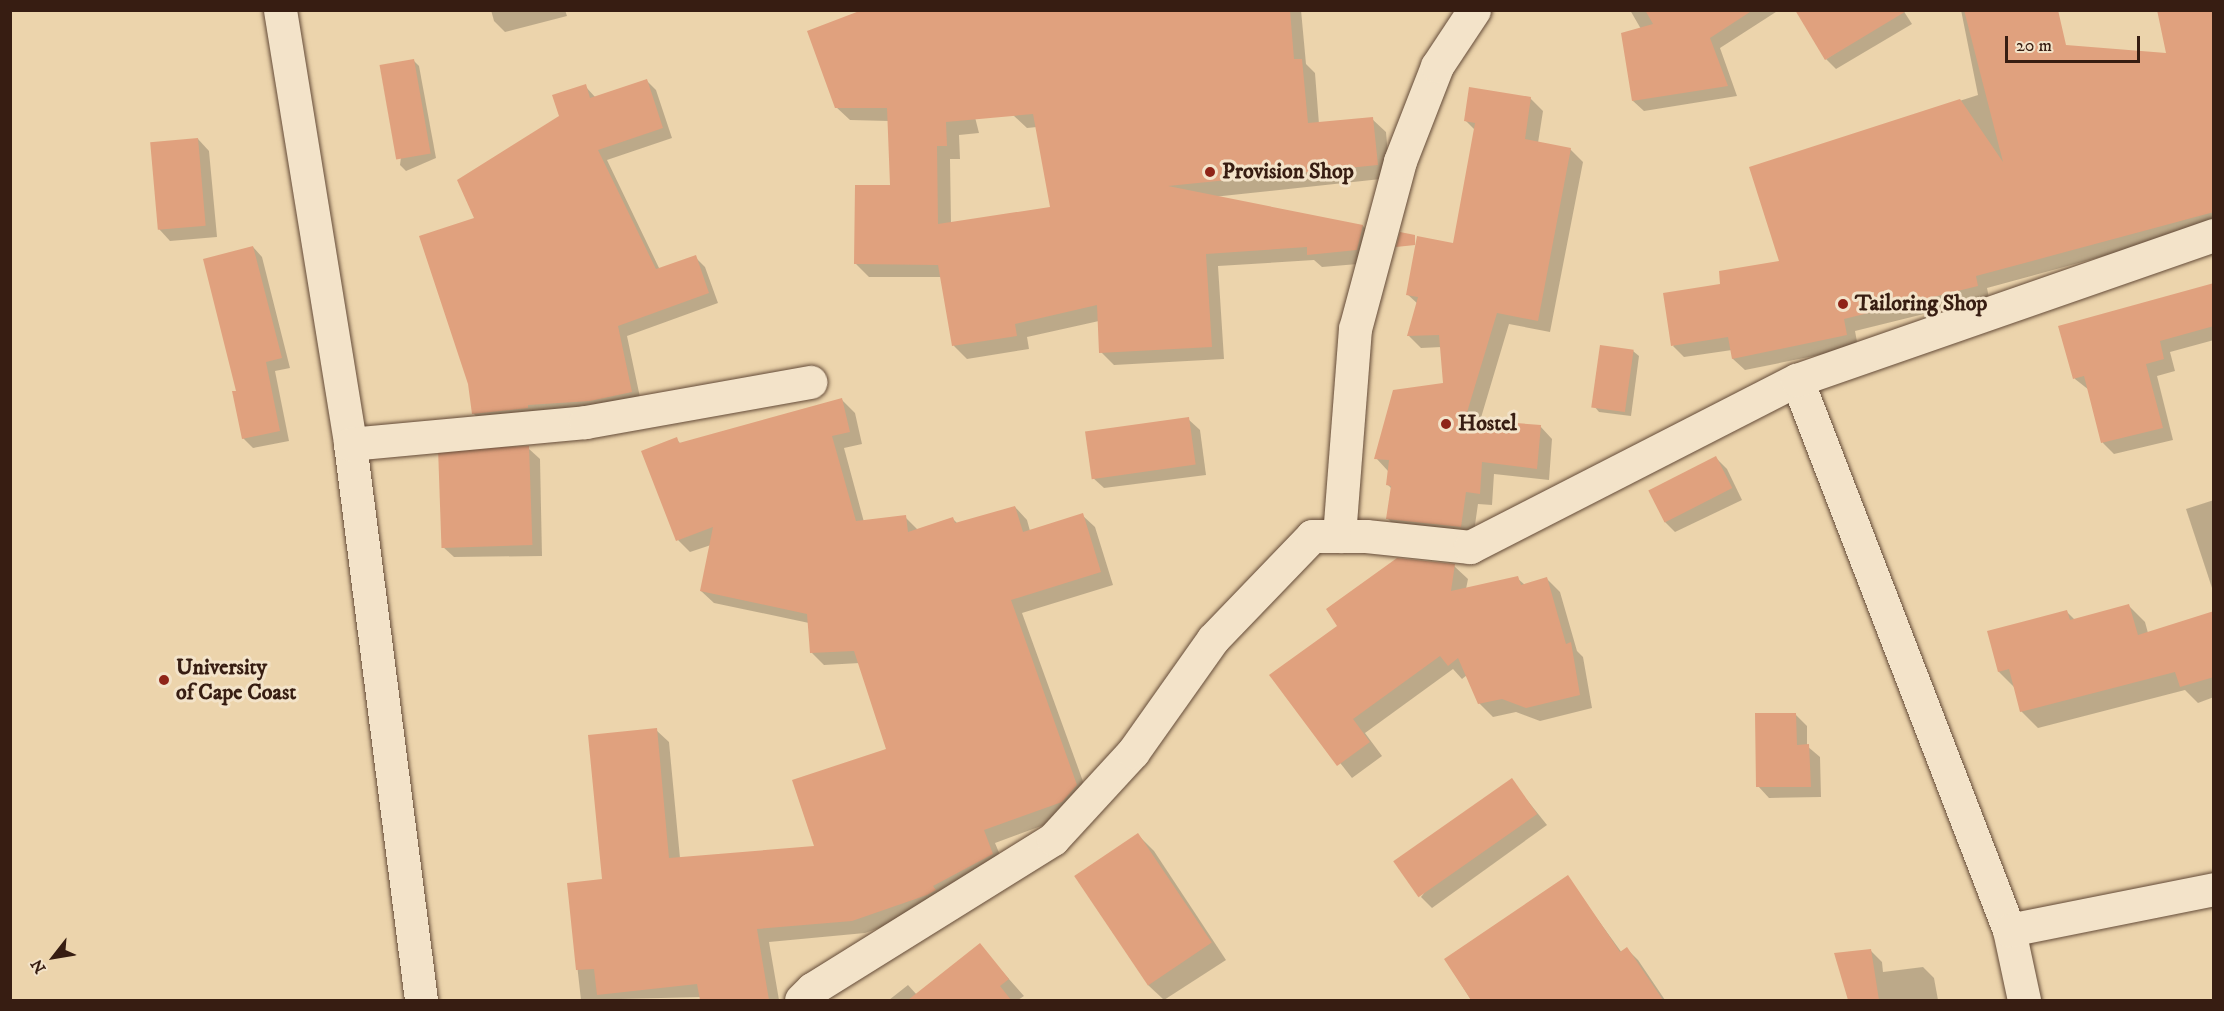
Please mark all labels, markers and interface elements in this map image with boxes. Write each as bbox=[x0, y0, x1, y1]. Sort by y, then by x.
scale bar bbox=[2008, 24, 2143, 62]
text: 20 m bbox=[2016, 35, 2052, 57]
place label: Provision Shop bbox=[1222, 159, 1354, 185]
marker: Provision Shop bbox=[1203, 165, 1217, 179]
place label: Tailoring Shop bbox=[1855, 291, 1987, 317]
marker: Tailoring Shop bbox=[1836, 297, 1850, 311]
place label: Hostel bbox=[1458, 411, 1517, 437]
marker: Hostel bbox=[1439, 417, 1453, 431]
place label: University of Cape Coast bbox=[176, 654, 296, 706]
marker: University of Cape Coast bbox=[157, 673, 171, 687]
north arrow bbox=[24, 927, 84, 987]
text: N bbox=[27, 955, 51, 977]

